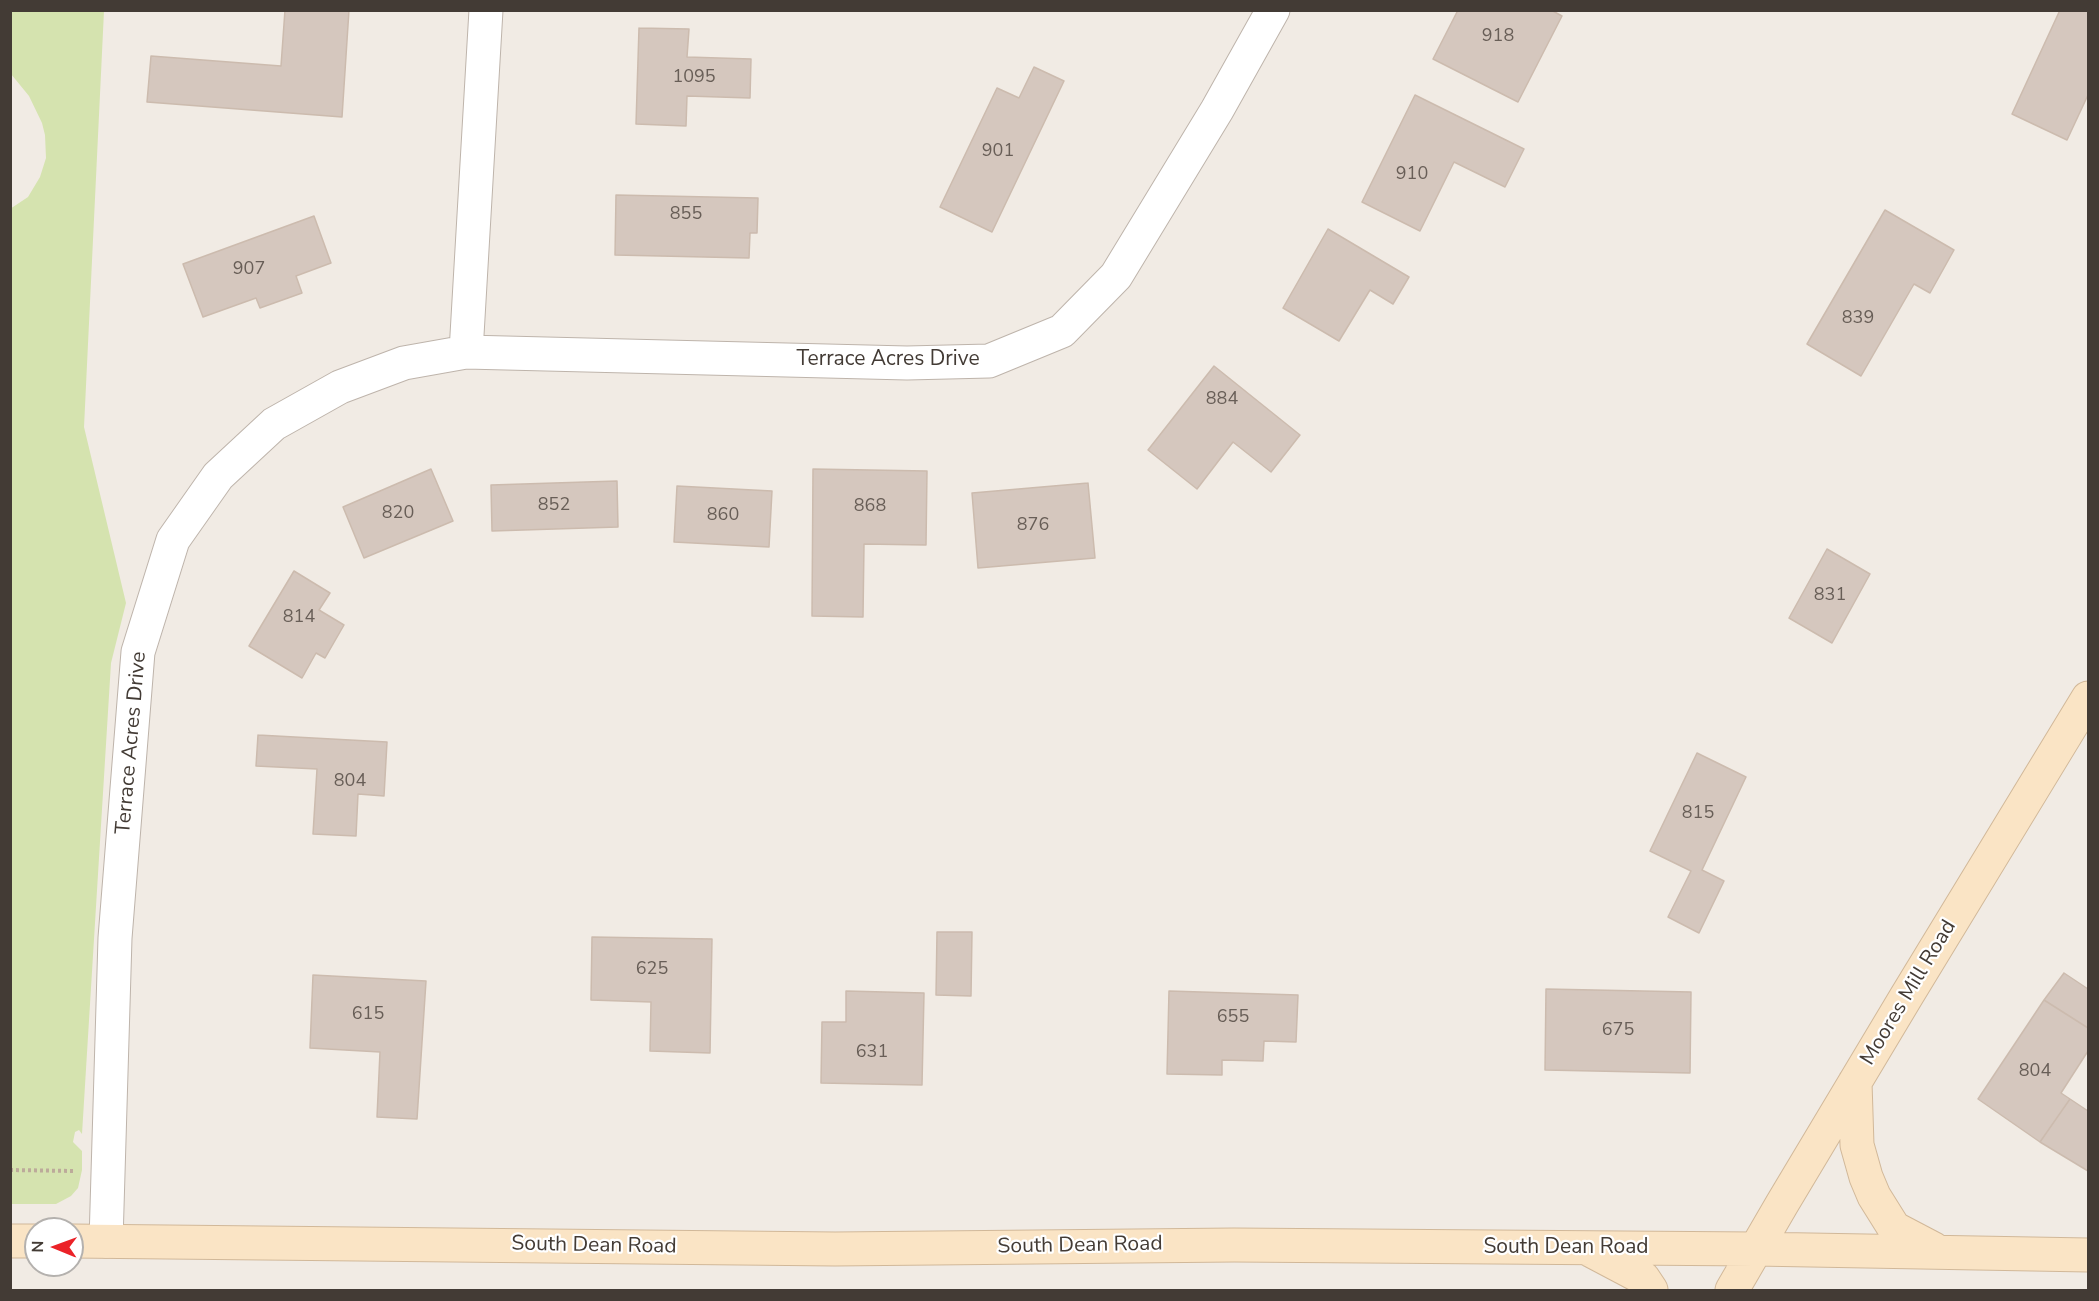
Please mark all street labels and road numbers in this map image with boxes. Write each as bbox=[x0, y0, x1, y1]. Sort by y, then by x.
street label: Terrace Acres Drive bbox=[796, 347, 980, 373]
street label: Terrace Acres Drive bbox=[111, 651, 153, 835]
street label: Moores Mill Road bbox=[1856, 916, 1962, 1070]
street label: South Dean Road bbox=[511, 1232, 677, 1260]
street label: South Dean Road bbox=[997, 1232, 1163, 1260]
street label: South Dean Road bbox=[1483, 1235, 1649, 1261]

